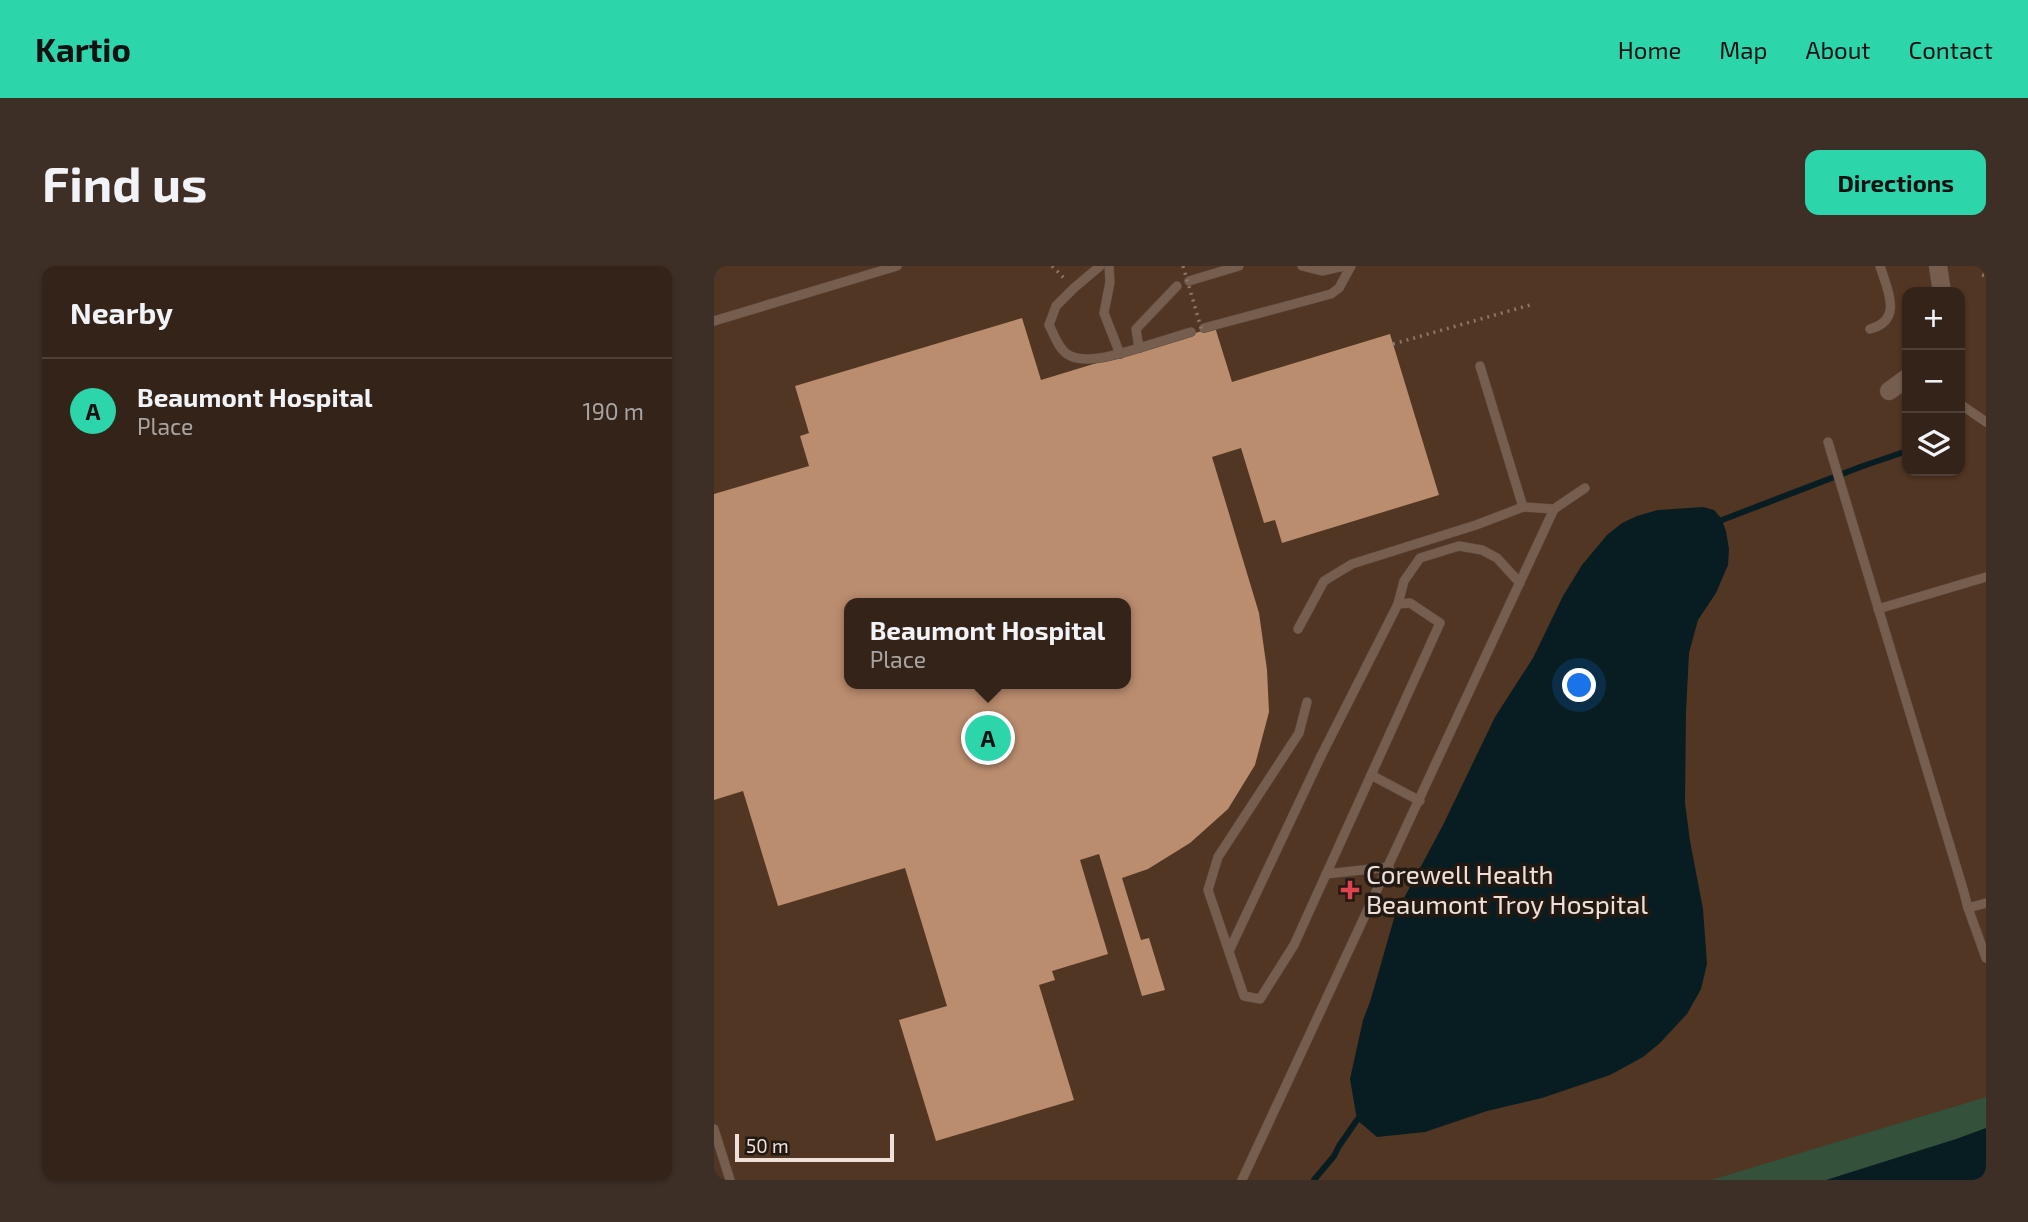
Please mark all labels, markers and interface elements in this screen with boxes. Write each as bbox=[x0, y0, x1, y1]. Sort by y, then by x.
text: Kartio bbox=[35, 29, 131, 69]
text: Home bbox=[1618, 35, 1681, 64]
text: Map bbox=[1719, 35, 1767, 64]
text: About bbox=[1805, 35, 1871, 64]
text: Contact bbox=[1909, 35, 1993, 64]
button: Directions bbox=[1805, 150, 1986, 215]
text: Find us bbox=[42, 153, 207, 212]
map controls bbox=[1902, 287, 1965, 476]
button: + bbox=[1902, 287, 1965, 350]
text: Nearby bbox=[70, 294, 173, 330]
button: − bbox=[1902, 350, 1965, 413]
text: Beaumont Hospital bbox=[137, 381, 373, 412]
text: A bbox=[85, 397, 101, 425]
text: 190 m bbox=[583, 397, 644, 425]
text: Place bbox=[137, 412, 193, 440]
button: layers bbox=[1902, 413, 1965, 476]
popup bbox=[844, 598, 1131, 689]
text: Beaumont Hospital bbox=[870, 614, 1105, 645]
text: Place bbox=[870, 645, 926, 673]
your location bbox=[1562, 668, 1596, 702]
pin: A bbox=[965, 712, 1011, 764]
place label: Corewell Health Beaumont Troy Hospital bbox=[1366, 858, 1648, 919]
marker: Corewell Health Beaumont Troy Hospital bbox=[1340, 880, 1360, 900]
scale bar bbox=[735, 1131, 894, 1163]
text: 50 m bbox=[746, 1134, 789, 1157]

